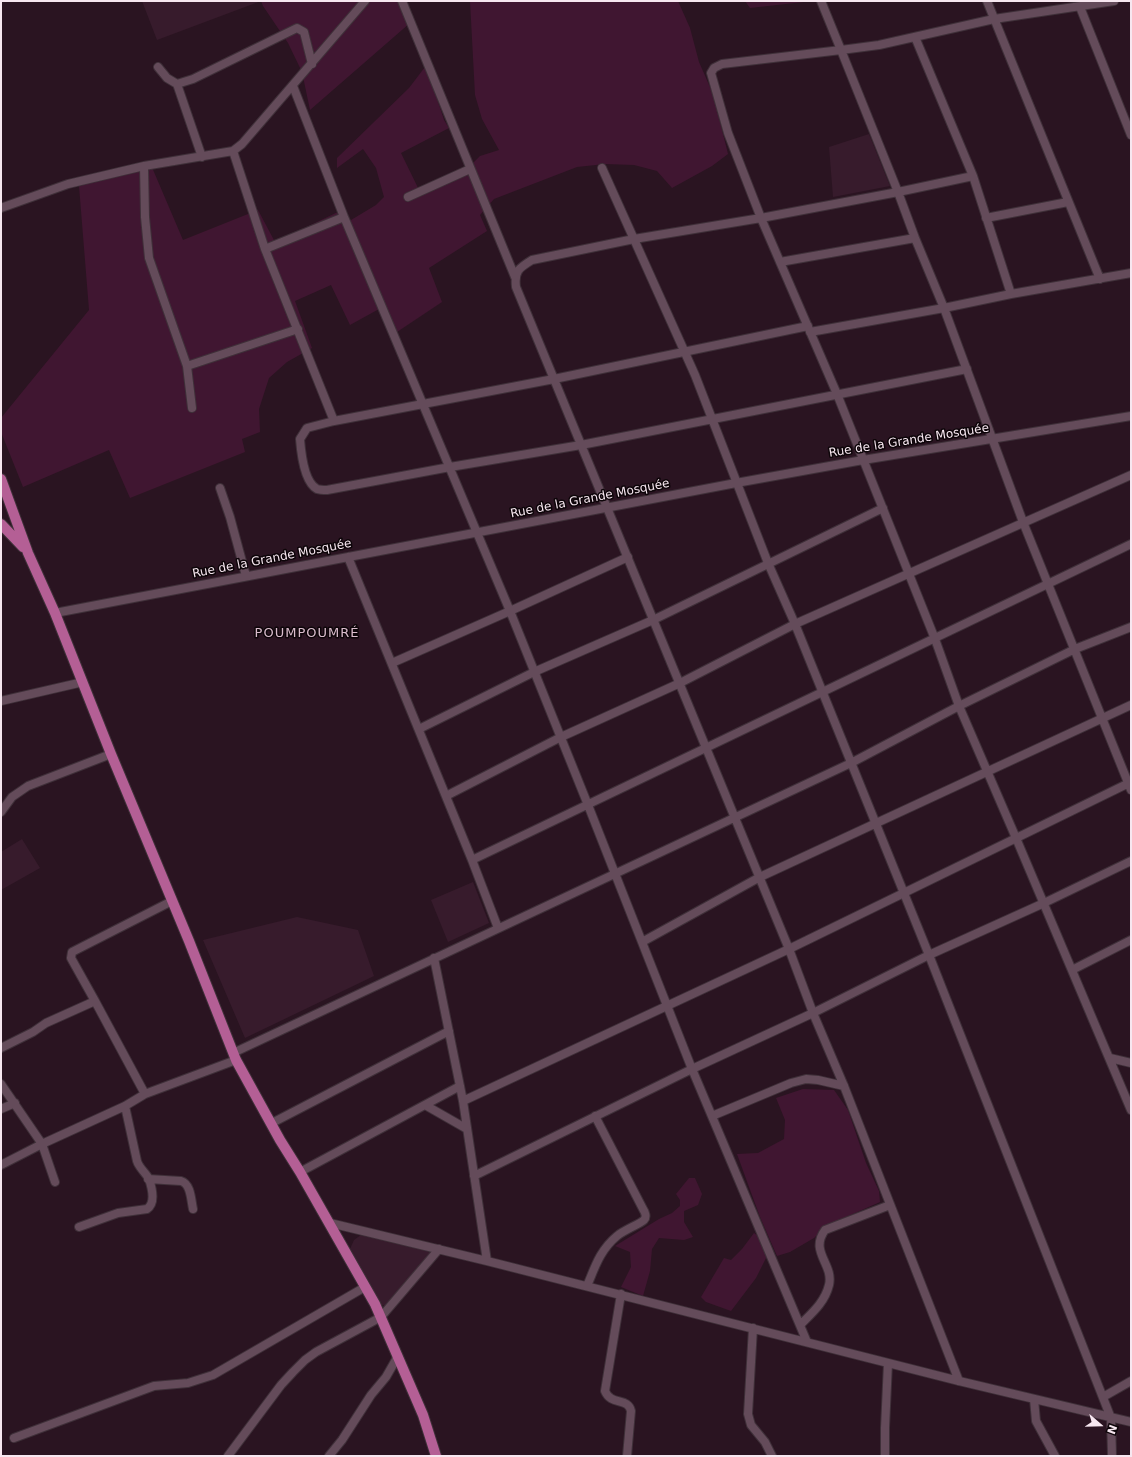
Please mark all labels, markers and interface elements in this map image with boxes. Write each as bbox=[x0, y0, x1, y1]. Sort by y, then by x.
street label: Rue de la Grande Mosquée bbox=[828, 421, 990, 461]
street label: Rue de la Grande Mosquée bbox=[509, 476, 671, 522]
street label: Rue de la Grande Mosquée bbox=[191, 536, 353, 582]
district label: POUMPOUMRÉ bbox=[255, 626, 359, 642]
north arrow bbox=[1080, 1405, 1120, 1445]
text: N bbox=[1104, 1423, 1119, 1436]

